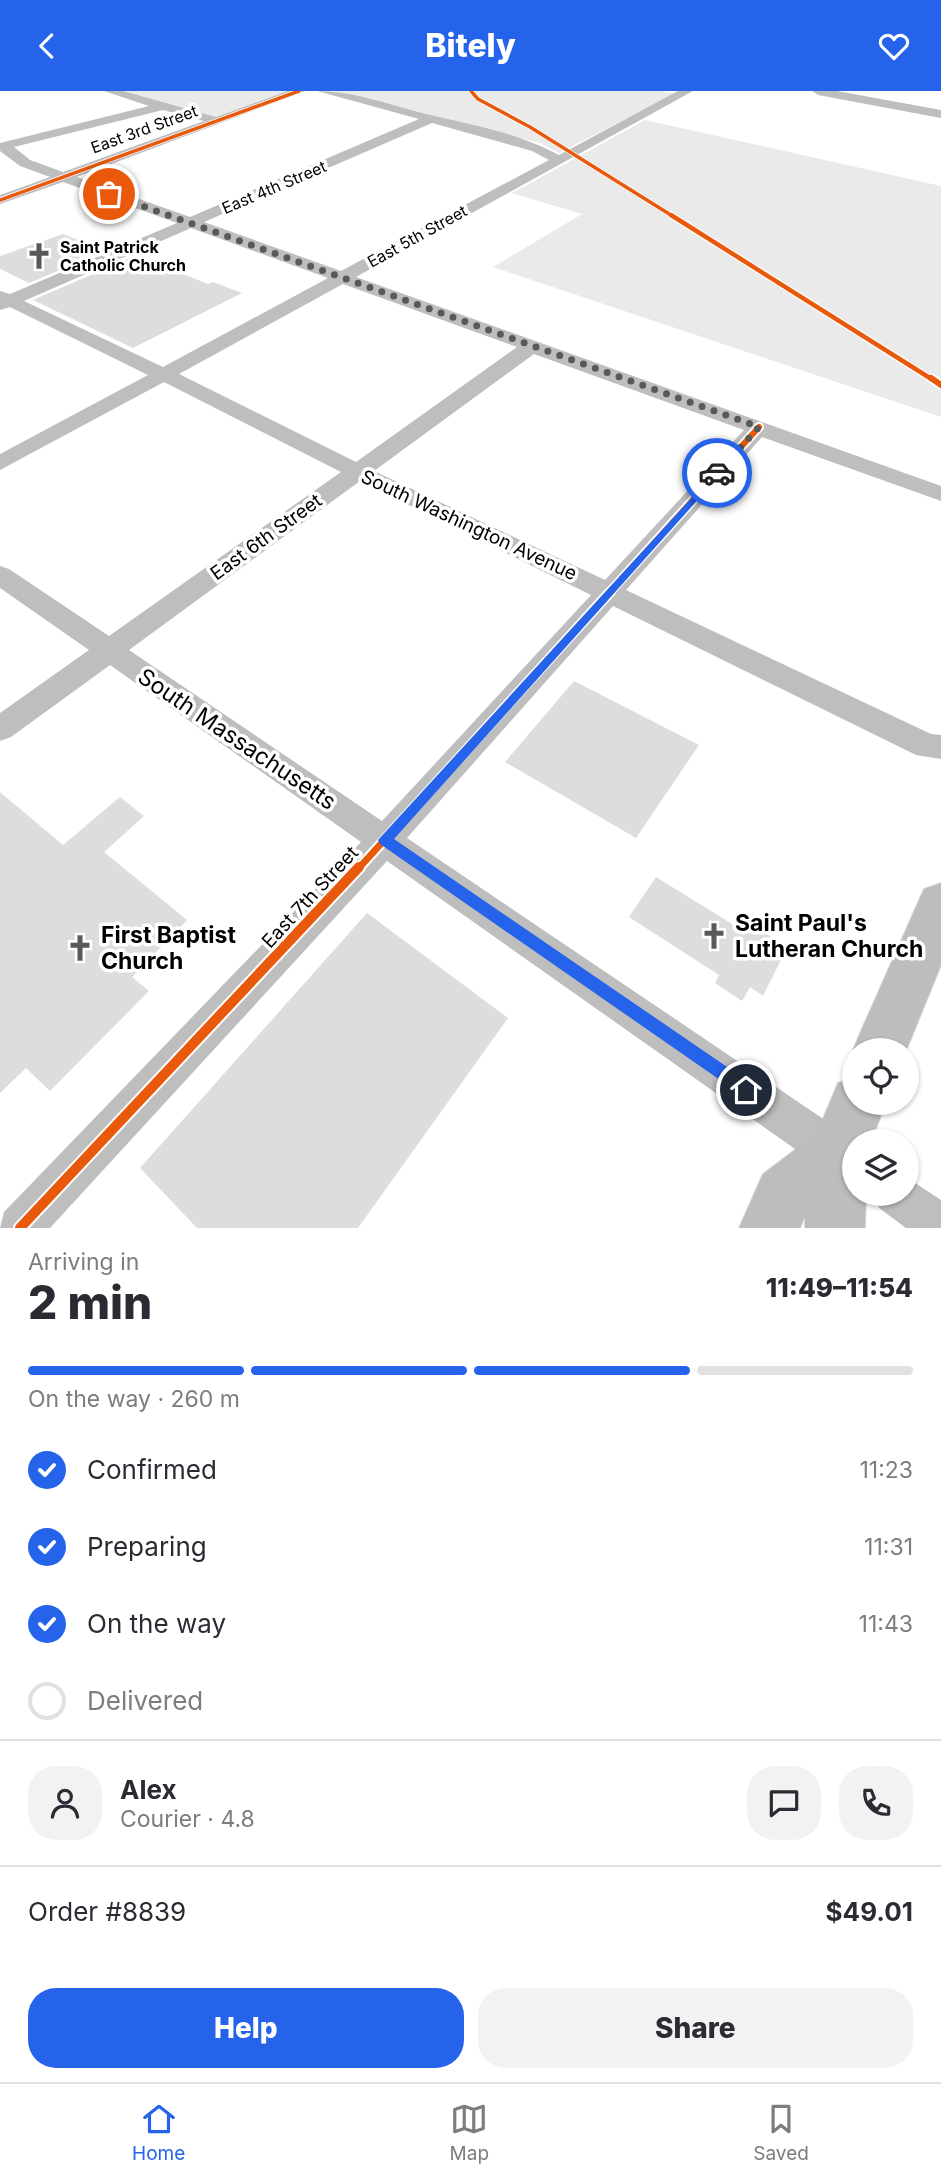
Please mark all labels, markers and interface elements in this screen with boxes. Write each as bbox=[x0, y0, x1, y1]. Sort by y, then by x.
text: Bitely bbox=[425, 26, 516, 65]
icon: back bbox=[28, 27, 66, 65]
icon: heart bbox=[875, 27, 913, 65]
street label: East 3rd Street bbox=[88, 100, 200, 158]
street label: East 4th Street bbox=[219, 156, 329, 218]
pin bbox=[79, 164, 139, 224]
icon: bag bbox=[90, 175, 128, 213]
street label: East 5th Street bbox=[364, 200, 470, 272]
place label: Saint Patrick Catholic Church bbox=[60, 237, 186, 275]
church icon: Saint Patrick Catholic Church bbox=[24, 241, 54, 271]
courier bbox=[682, 438, 752, 508]
icon: car bbox=[698, 454, 736, 492]
street label: South Washington Avenue bbox=[357, 465, 581, 585]
street label: East 6th Street bbox=[206, 489, 326, 585]
street label: South Massachusetts bbox=[133, 662, 341, 816]
street label: East 7th Street bbox=[257, 841, 363, 953]
place label: Saint Paul's Lutheran Church bbox=[735, 909, 923, 963]
place label: First Baptist Church bbox=[101, 921, 236, 975]
church icon: Saint Paul's Lutheran Church bbox=[699, 921, 729, 951]
church icon: First Baptist Church bbox=[65, 933, 95, 963]
map controls bbox=[842, 1038, 919, 1206]
button: locate bbox=[842, 1038, 919, 1115]
pin bbox=[716, 1060, 776, 1120]
icon: home bbox=[727, 1071, 765, 1109]
button: layers bbox=[842, 1129, 919, 1206]
text: Arriving in bbox=[28, 1248, 139, 1276]
text: 11:49–11:54 bbox=[766, 1272, 913, 1303]
text: 2 min bbox=[28, 1274, 152, 1330]
text: On the way · 260 m bbox=[28, 1385, 240, 1413]
icon: check bbox=[28, 1451, 66, 1489]
text: Confirmed bbox=[87, 1454, 217, 1485]
text: 11:23 bbox=[859, 1456, 913, 1484]
icon: check bbox=[28, 1528, 66, 1566]
text: Preparing bbox=[87, 1531, 207, 1562]
text: 11:31 bbox=[864, 1533, 913, 1561]
icon: check bbox=[28, 1605, 66, 1643]
text: On the way bbox=[87, 1608, 226, 1639]
text: 11:43 bbox=[859, 1610, 913, 1638]
text: Delivered bbox=[87, 1685, 203, 1716]
button: person bbox=[28, 1766, 102, 1840]
button: chat bbox=[747, 1766, 821, 1840]
button: phone bbox=[839, 1766, 913, 1840]
text: Alex bbox=[120, 1774, 177, 1805]
text: Courier · 4.8 bbox=[120, 1805, 255, 1833]
text: Order #8839 bbox=[28, 1896, 186, 1927]
text: $49.01 bbox=[826, 1896, 913, 1927]
button: Help bbox=[28, 1988, 464, 2068]
button: Share bbox=[478, 1988, 913, 2068]
tab: Home bbox=[132, 2100, 185, 2165]
tab: Map bbox=[450, 2100, 489, 2165]
tab: Saved bbox=[753, 2100, 809, 2165]

